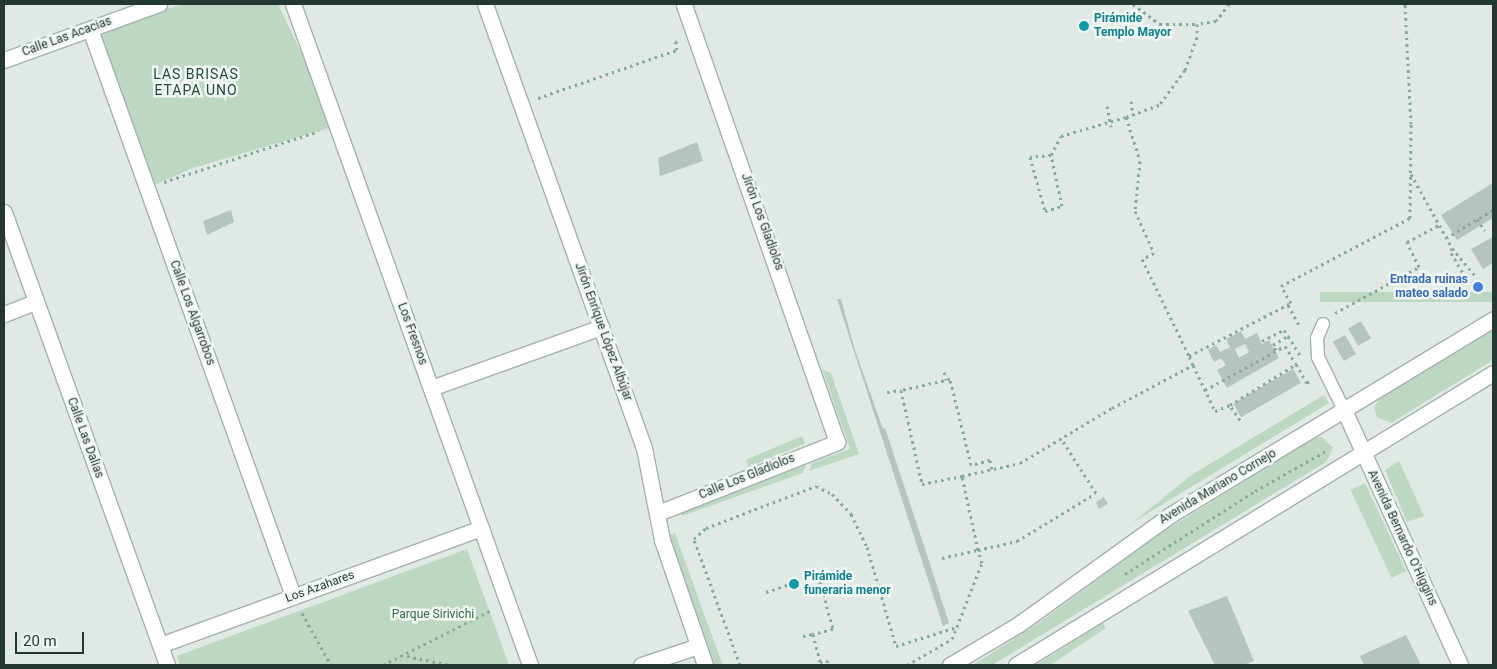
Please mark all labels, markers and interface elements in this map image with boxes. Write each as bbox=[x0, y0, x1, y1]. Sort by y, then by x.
place label: Pirámide Templo Mayor bbox=[1094, 12, 1171, 40]
street label: Calle Las Acacias bbox=[20, 14, 114, 60]
marker: Pirámide Templo Mayor bbox=[1078, 20, 1090, 32]
district label: LAS BRISAS ETAPA UNO bbox=[152, 66, 240, 98]
street label: Jirón Los Gladiolos bbox=[738, 171, 786, 273]
street label: Calle Los Algarrobos bbox=[166, 259, 218, 367]
street label: Jirón Enrique López Albújar bbox=[571, 261, 635, 403]
place label: Entrada ruinas mateo salado bbox=[1390, 273, 1468, 301]
marker: Entrada ruinas mateo salado bbox=[1472, 281, 1484, 293]
street label: Los Fresnos bbox=[394, 301, 430, 367]
street label: Calle Las Dalias bbox=[64, 396, 106, 480]
street label: Avenida Mariano Cornejo bbox=[1157, 446, 1279, 528]
street label: Calle Los Gladiolos bbox=[697, 451, 797, 503]
street label: Avenida Bernardo O'Higgins bbox=[1364, 468, 1440, 608]
street label: Los Azahares bbox=[283, 568, 357, 606]
place label: Pirámide funeraria menor bbox=[804, 570, 891, 598]
marker: Pirámide funeraria menor bbox=[788, 578, 800, 590]
park label: Parque Sirivichi bbox=[392, 608, 474, 622]
scale bar bbox=[18, 622, 86, 654]
text: 20 m bbox=[23, 632, 57, 650]

